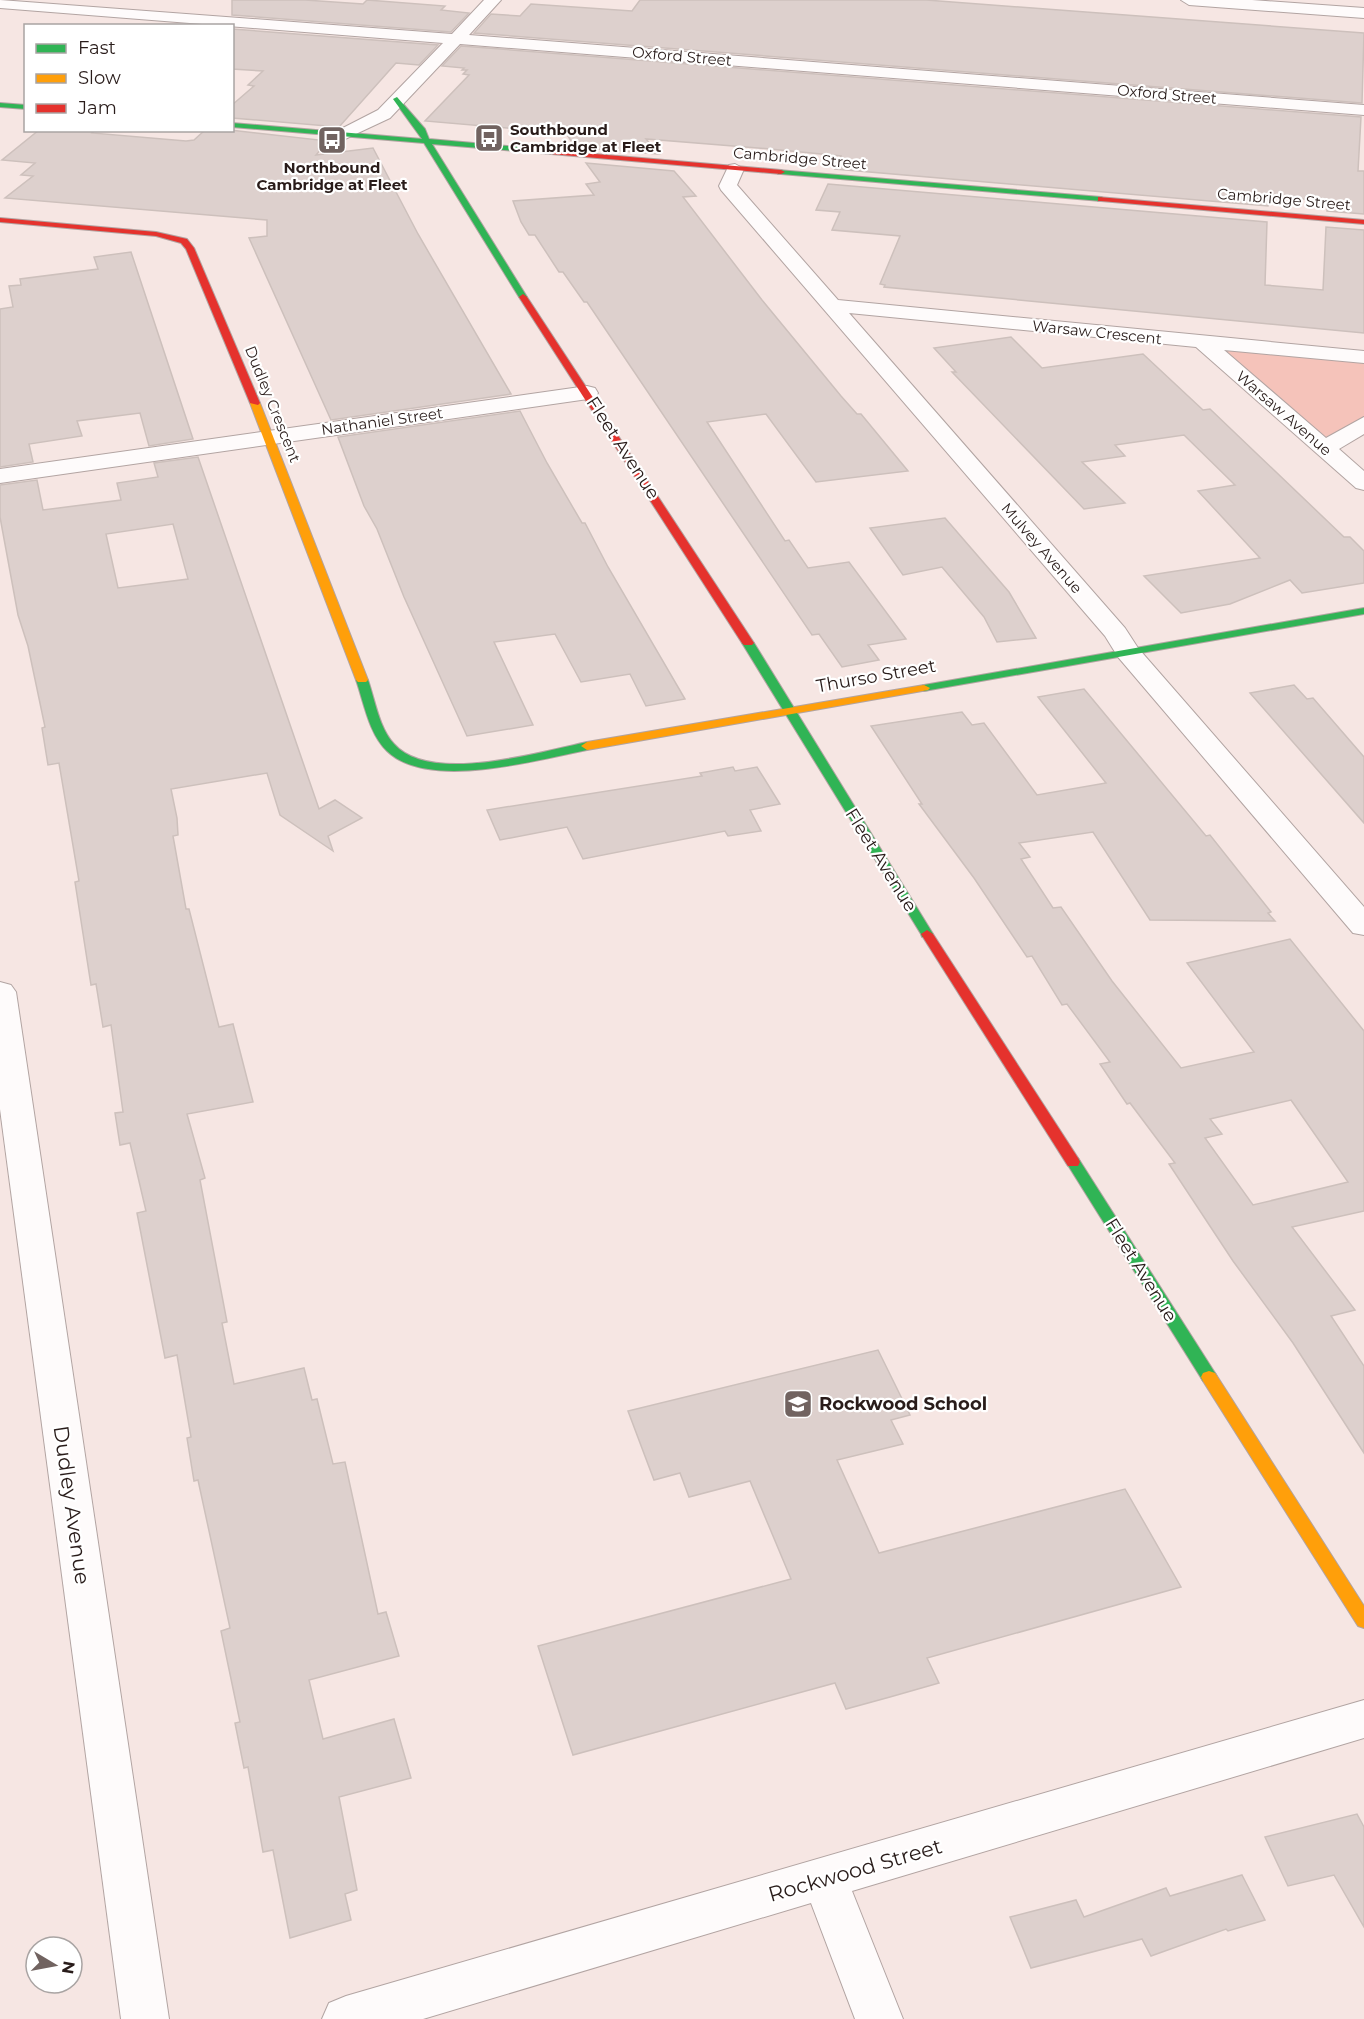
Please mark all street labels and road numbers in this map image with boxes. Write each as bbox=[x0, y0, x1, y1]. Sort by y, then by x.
street label: Oxford Street bbox=[631, 42, 733, 70]
street label: Oxford Street bbox=[1116, 80, 1218, 108]
street label: Cambridge Street bbox=[732, 143, 868, 173]
street label: Cambridge Street bbox=[1216, 184, 1352, 214]
street label: Warsaw Crescent bbox=[1031, 316, 1163, 348]
street label: Dudley Crescent bbox=[241, 343, 305, 465]
street label: Warsaw Avenue bbox=[1232, 366, 1336, 460]
street label: Fleet Avenue bbox=[582, 393, 664, 504]
street label: Nathaniel Street bbox=[320, 403, 444, 439]
street label: Mulvey Avenue bbox=[997, 499, 1087, 597]
street label: Thurso Street bbox=[815, 655, 937, 697]
street label: Fleet Avenue bbox=[840, 804, 922, 916]
street label: Fleet Avenue bbox=[1100, 1214, 1182, 1326]
street label: Dudley Avenue bbox=[48, 1424, 96, 1586]
street label: Rockwood Street bbox=[765, 1833, 945, 1907]

